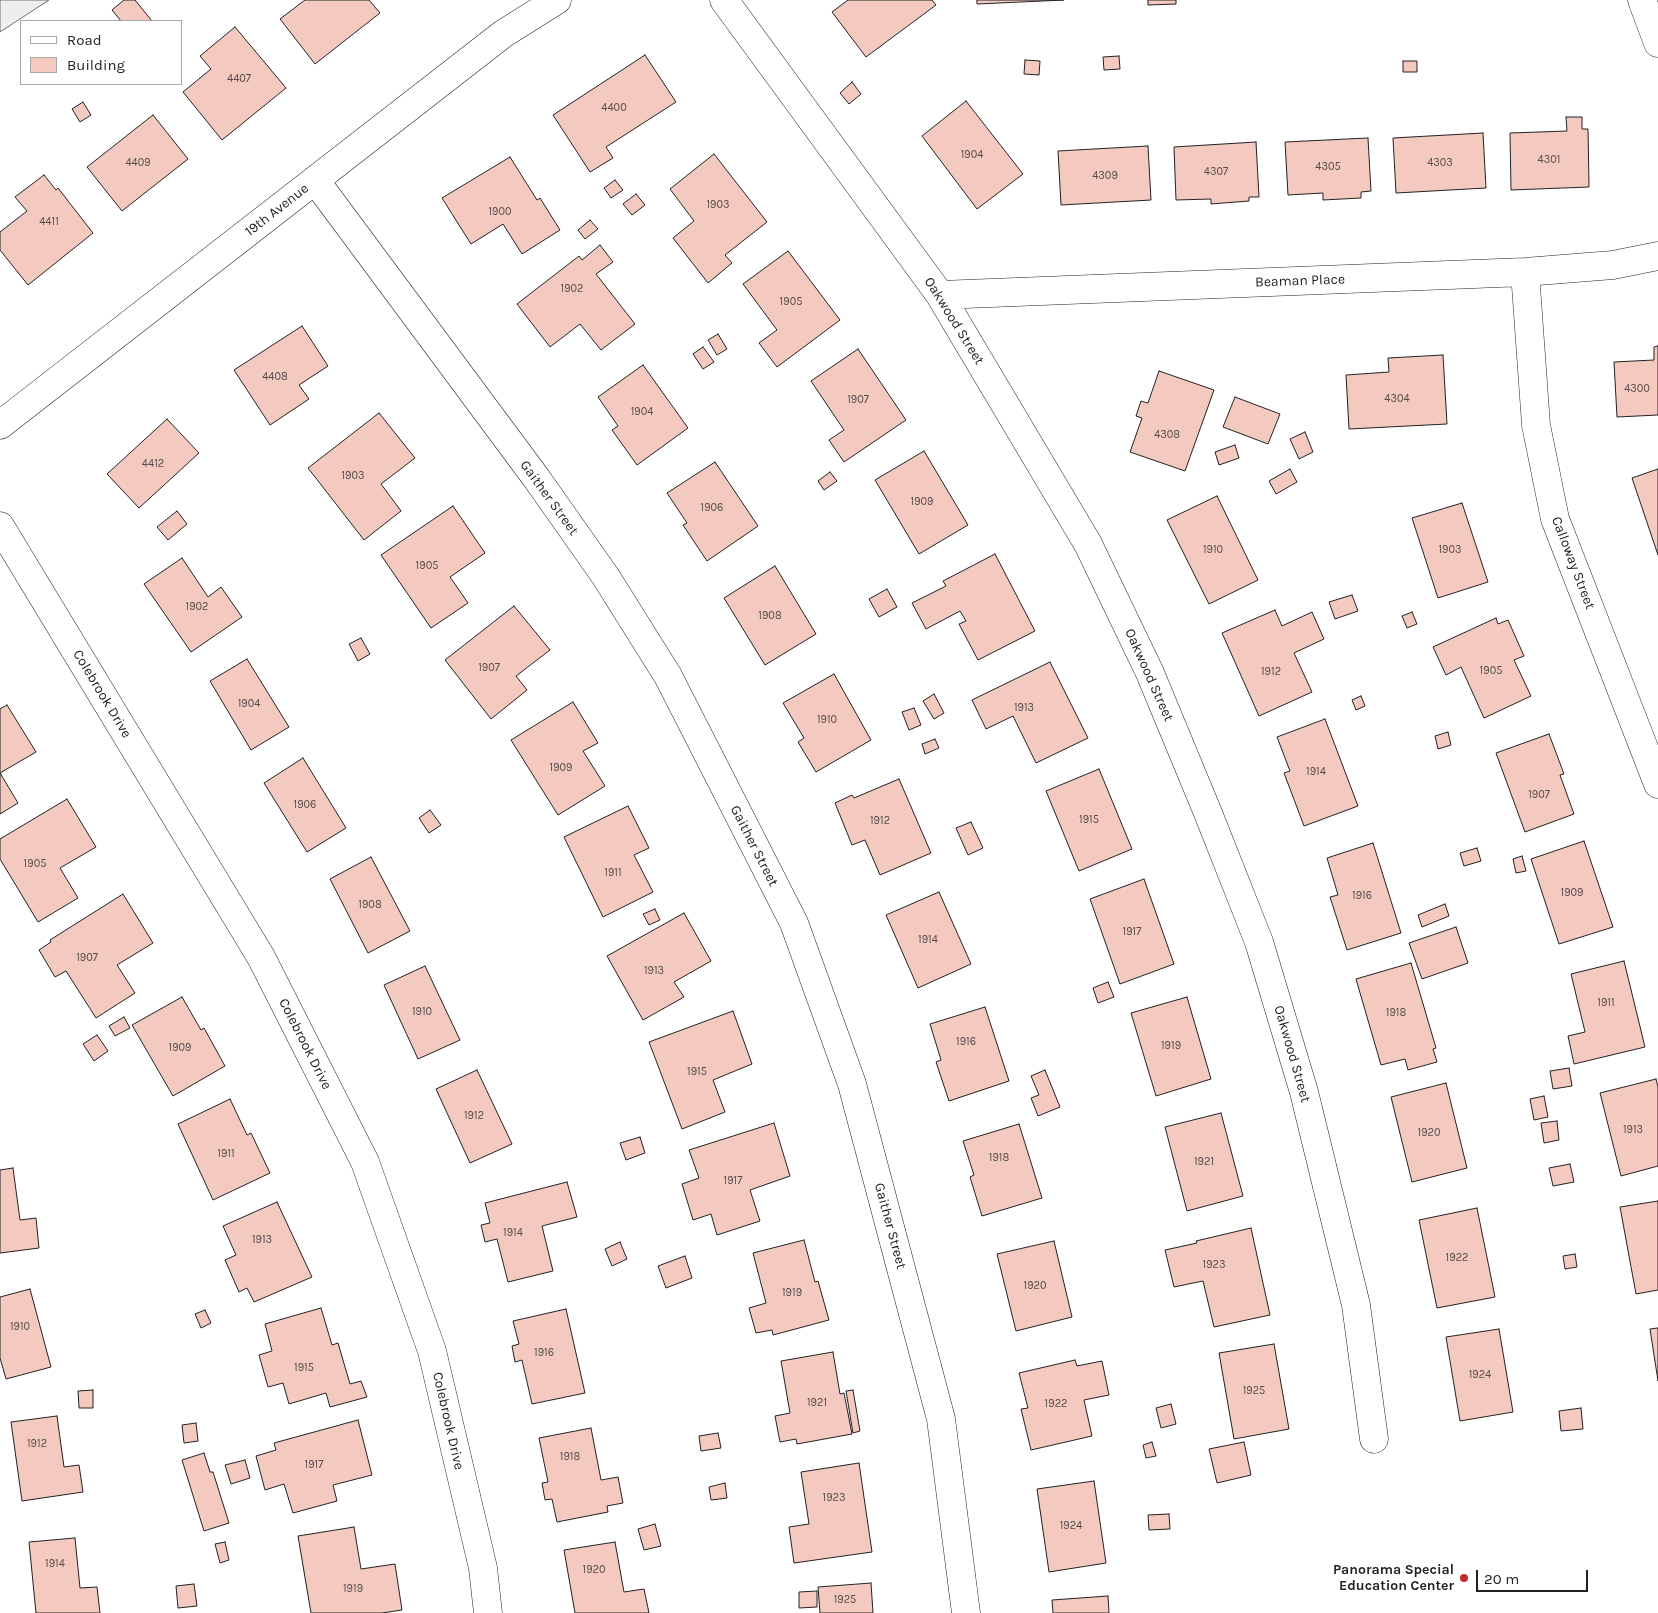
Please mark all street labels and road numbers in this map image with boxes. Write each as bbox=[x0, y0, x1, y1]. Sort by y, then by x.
street label: 19th Avenue bbox=[242, 180, 312, 240]
street label: Beaman Place bbox=[1255, 271, 1345, 291]
street label: Oakwood Street bbox=[920, 274, 988, 368]
street label: Gaither Street bbox=[516, 457, 582, 539]
street label: Calloway Street bbox=[1548, 514, 1598, 612]
street label: Oakwood Street bbox=[1121, 626, 1177, 724]
street label: Colebrook Drive bbox=[69, 647, 135, 741]
street label: Gaither Street bbox=[726, 803, 782, 889]
street label: Colebrook Drive bbox=[275, 996, 335, 1092]
street label: Oakwood Street bbox=[1270, 1004, 1314, 1104]
street label: Gaither Street bbox=[870, 1181, 910, 1271]
street label: Colebrook Drive bbox=[429, 1370, 467, 1472]

